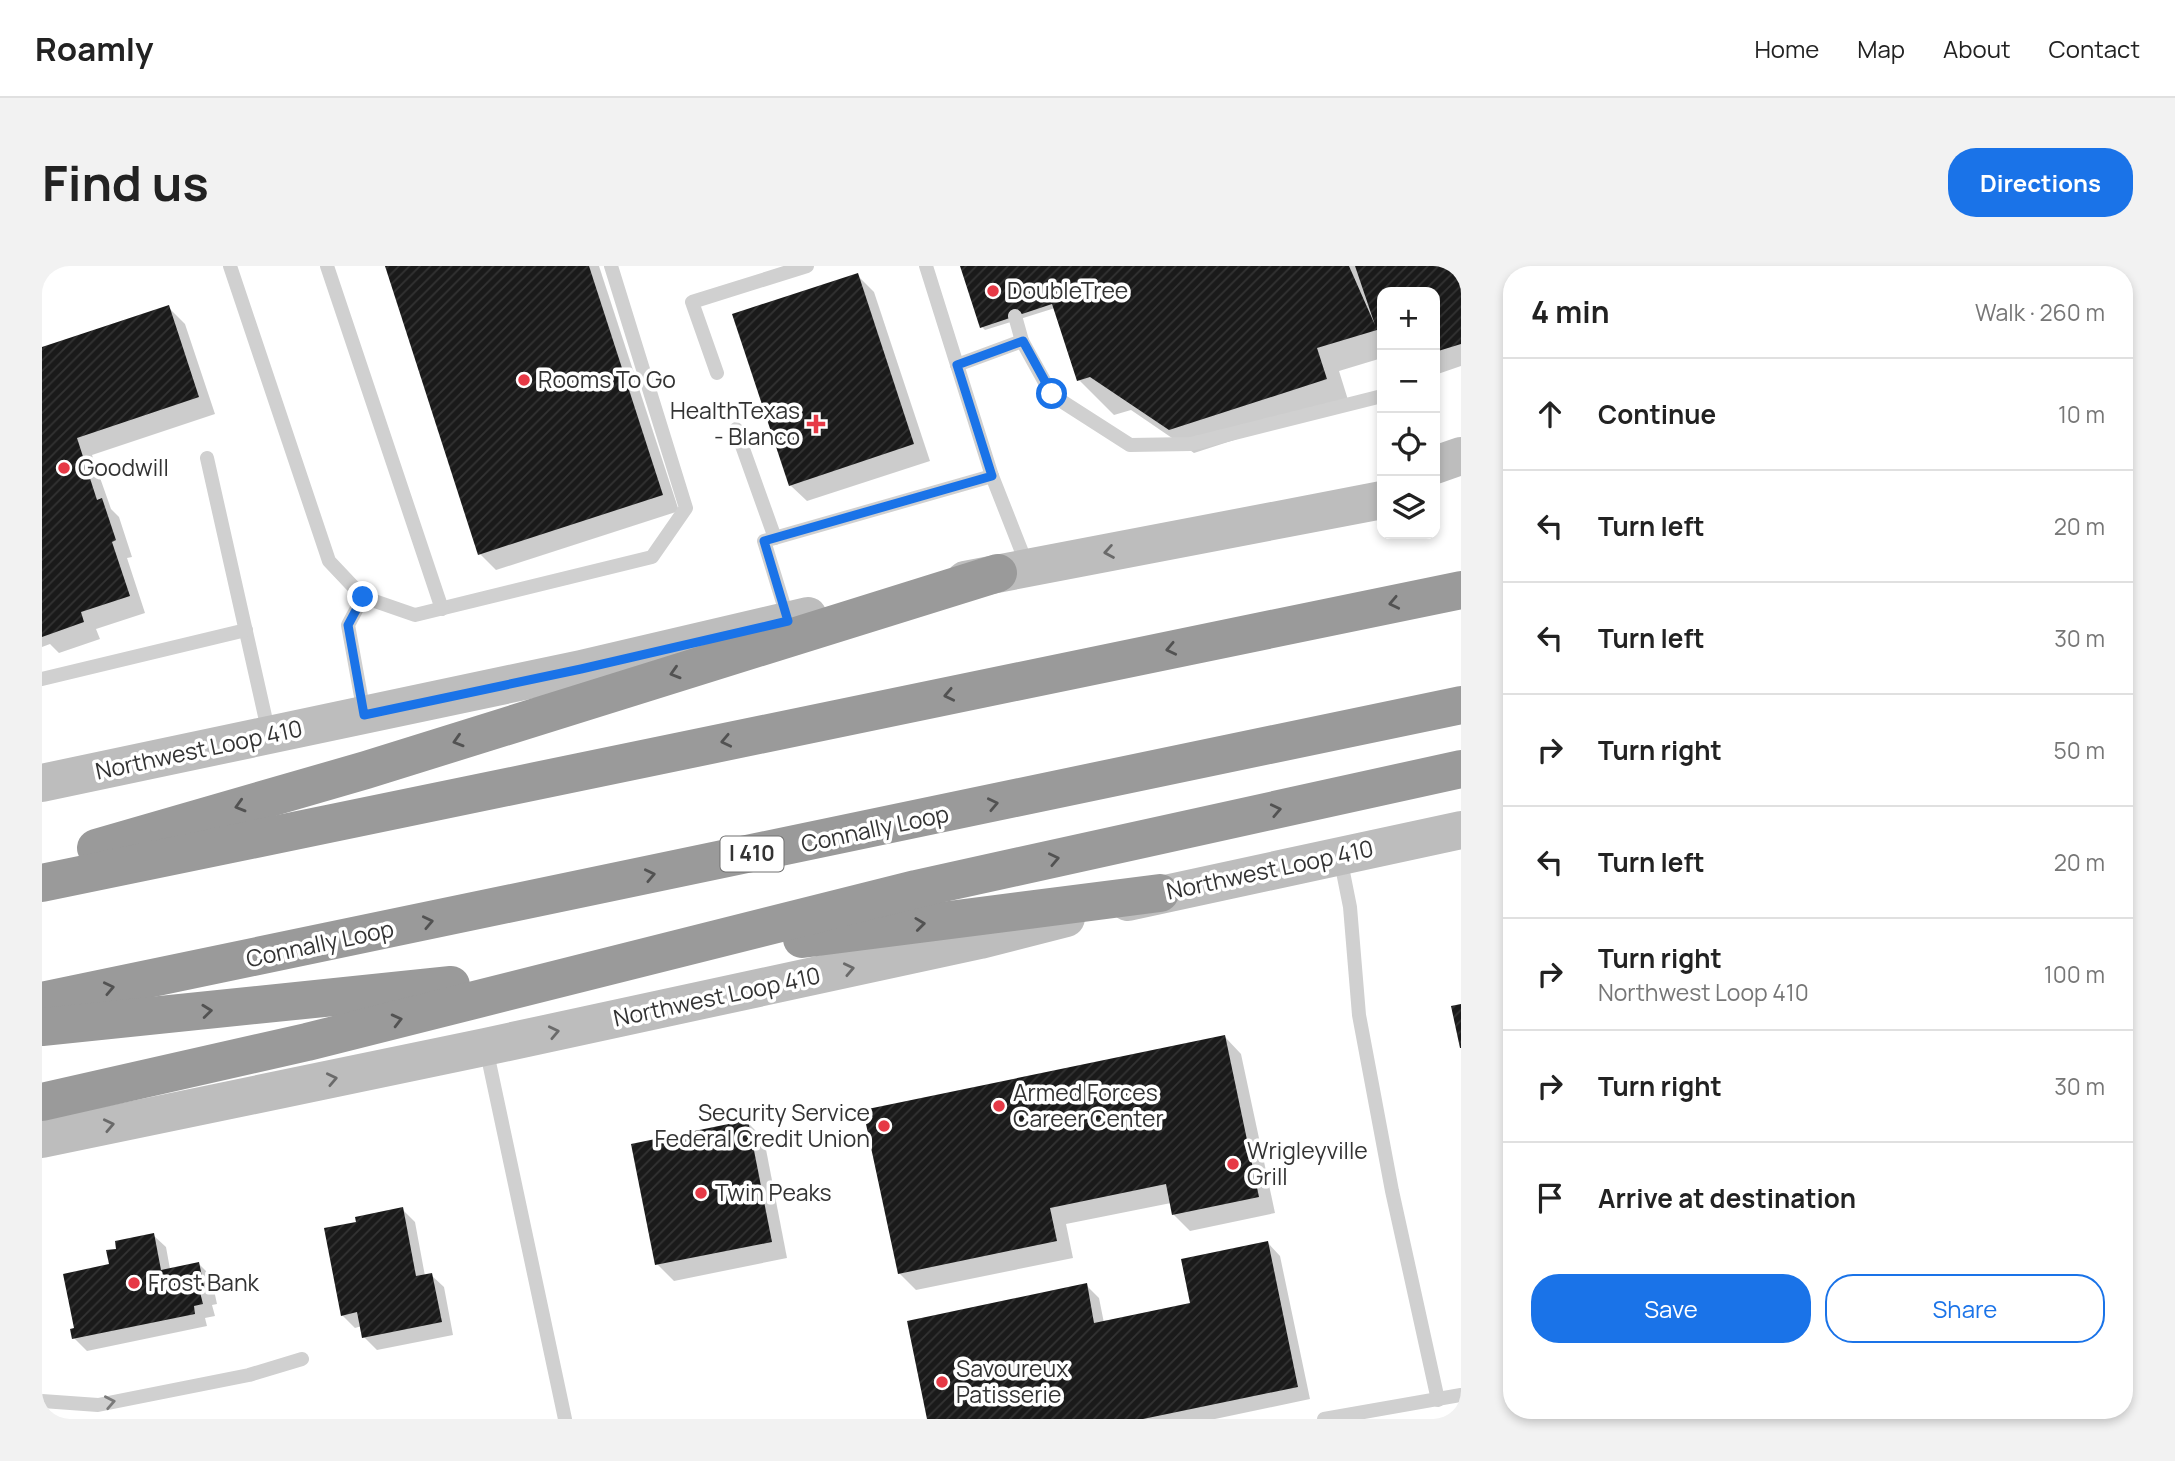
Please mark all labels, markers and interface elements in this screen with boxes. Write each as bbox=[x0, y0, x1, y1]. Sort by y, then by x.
text: Roamly bbox=[35, 26, 154, 71]
text: Home bbox=[1754, 32, 1819, 65]
text: Map bbox=[1857, 32, 1905, 65]
text: About bbox=[1943, 32, 2011, 65]
text: Contact bbox=[2049, 32, 2140, 65]
button: Directions bbox=[1948, 148, 2133, 217]
text: Find us bbox=[42, 149, 209, 216]
place label: DoubleTree bbox=[1007, 274, 1128, 306]
marker: DoubleTree bbox=[985, 283, 1001, 299]
map controls bbox=[1377, 287, 1440, 539]
button: + bbox=[1377, 287, 1440, 350]
text: 4 min bbox=[1531, 291, 1609, 332]
text: Walk · 260 m bbox=[1975, 296, 2105, 328]
button: − bbox=[1377, 350, 1440, 413]
place label: Rooms To Go bbox=[538, 363, 676, 395]
marker: Rooms To Go bbox=[516, 372, 532, 388]
route start bbox=[1036, 378, 1067, 409]
place label: HealthTexas - Blanco bbox=[670, 394, 800, 452]
icon: ahead bbox=[1531, 395, 1569, 433]
text: Continue bbox=[1598, 396, 1716, 432]
text: 10 m bbox=[2058, 398, 2105, 430]
button: locate bbox=[1377, 413, 1440, 476]
marker: HealthTexas - Blanco bbox=[806, 414, 826, 434]
place label: Goodwill bbox=[78, 451, 169, 483]
marker: Goodwill bbox=[56, 460, 72, 476]
button: layers bbox=[1377, 476, 1440, 539]
icon: left bbox=[1531, 507, 1569, 545]
text: Turn left bbox=[1598, 508, 1705, 544]
text: 20 m bbox=[2054, 510, 2105, 542]
one-way arrow bbox=[1103, 544, 1115, 559]
route end bbox=[347, 581, 378, 612]
one-way arrow bbox=[1388, 595, 1400, 610]
icon: left bbox=[1531, 619, 1569, 657]
text: Turn left bbox=[1598, 620, 1705, 656]
text: 30 m bbox=[2054, 622, 2105, 654]
one-way arrow bbox=[1165, 641, 1177, 656]
one-way arrow bbox=[669, 665, 681, 680]
one-way arrow bbox=[943, 687, 955, 702]
street label: Northwest Loop 410 bbox=[92, 711, 305, 787]
icon: right bbox=[1531, 731, 1569, 769]
text: Turn right bbox=[1598, 732, 1722, 768]
one-way arrow bbox=[452, 733, 465, 747]
one-way arrow bbox=[720, 733, 732, 748]
text: 50 m bbox=[2054, 734, 2105, 766]
street label: Connally Loop bbox=[798, 797, 952, 859]
one-way arrow bbox=[234, 798, 246, 813]
one-way arrow bbox=[987, 798, 999, 813]
one-way arrow bbox=[1270, 804, 1282, 818]
street label: Northwest Loop 410 bbox=[1163, 831, 1376, 907]
road number: I 410 bbox=[720, 836, 784, 872]
icon: left bbox=[1531, 843, 1569, 881]
text: Turn left bbox=[1598, 844, 1705, 880]
text: 20 m bbox=[2054, 846, 2105, 878]
one-way arrow bbox=[1048, 853, 1060, 867]
one-way arrow bbox=[644, 869, 656, 884]
street label: Connally Loop bbox=[243, 912, 397, 974]
one-way arrow bbox=[422, 915, 434, 930]
one-way arrow bbox=[914, 917, 925, 932]
text: Turn right bbox=[1598, 940, 1722, 976]
icon: right bbox=[1531, 955, 1569, 993]
street label: Northwest Loop 410 bbox=[610, 958, 823, 1034]
text: 100 m bbox=[2044, 958, 2105, 990]
one-way arrow bbox=[843, 962, 855, 977]
text: Northwest Loop 410 bbox=[1598, 976, 1809, 1008]
one-way arrow bbox=[103, 981, 115, 996]
one-way arrow bbox=[202, 1004, 213, 1019]
one-way arrow bbox=[391, 1014, 403, 1028]
one-way arrow bbox=[548, 1026, 560, 1040]
icon: right bbox=[1531, 1067, 1569, 1105]
text: Turn right bbox=[1598, 1068, 1722, 1104]
text: 30 m bbox=[2054, 1070, 2105, 1102]
one-way arrow bbox=[326, 1072, 338, 1087]
place label: Armed Forces Career Center bbox=[1013, 1076, 1164, 1134]
place label: Security Service Federal Credit Union bbox=[654, 1096, 870, 1154]
marker: Armed Forces Career Center bbox=[991, 1098, 1007, 1114]
one-way arrow bbox=[103, 1118, 115, 1133]
marker: Security Service Federal Credit Union bbox=[876, 1118, 892, 1134]
place label: Wrigleyville Grill bbox=[1247, 1134, 1368, 1192]
marker: Wrigleyville Grill bbox=[1225, 1156, 1241, 1172]
place label: Twin Peaks bbox=[715, 1176, 832, 1208]
icon: arrive bbox=[1531, 1179, 1569, 1217]
text: Arrive at destination bbox=[1598, 1180, 1856, 1216]
marker: Twin Peaks bbox=[693, 1185, 709, 1201]
place label: Frost Bank bbox=[148, 1266, 260, 1298]
button: Save bbox=[1531, 1274, 1811, 1343]
button: Share bbox=[1825, 1274, 2105, 1343]
marker: Frost Bank bbox=[126, 1275, 142, 1291]
place label: Savoureux Patisserie bbox=[956, 1352, 1068, 1410]
marker: Savoureux Patisserie bbox=[934, 1374, 950, 1390]
one-way arrow bbox=[104, 1396, 116, 1411]

